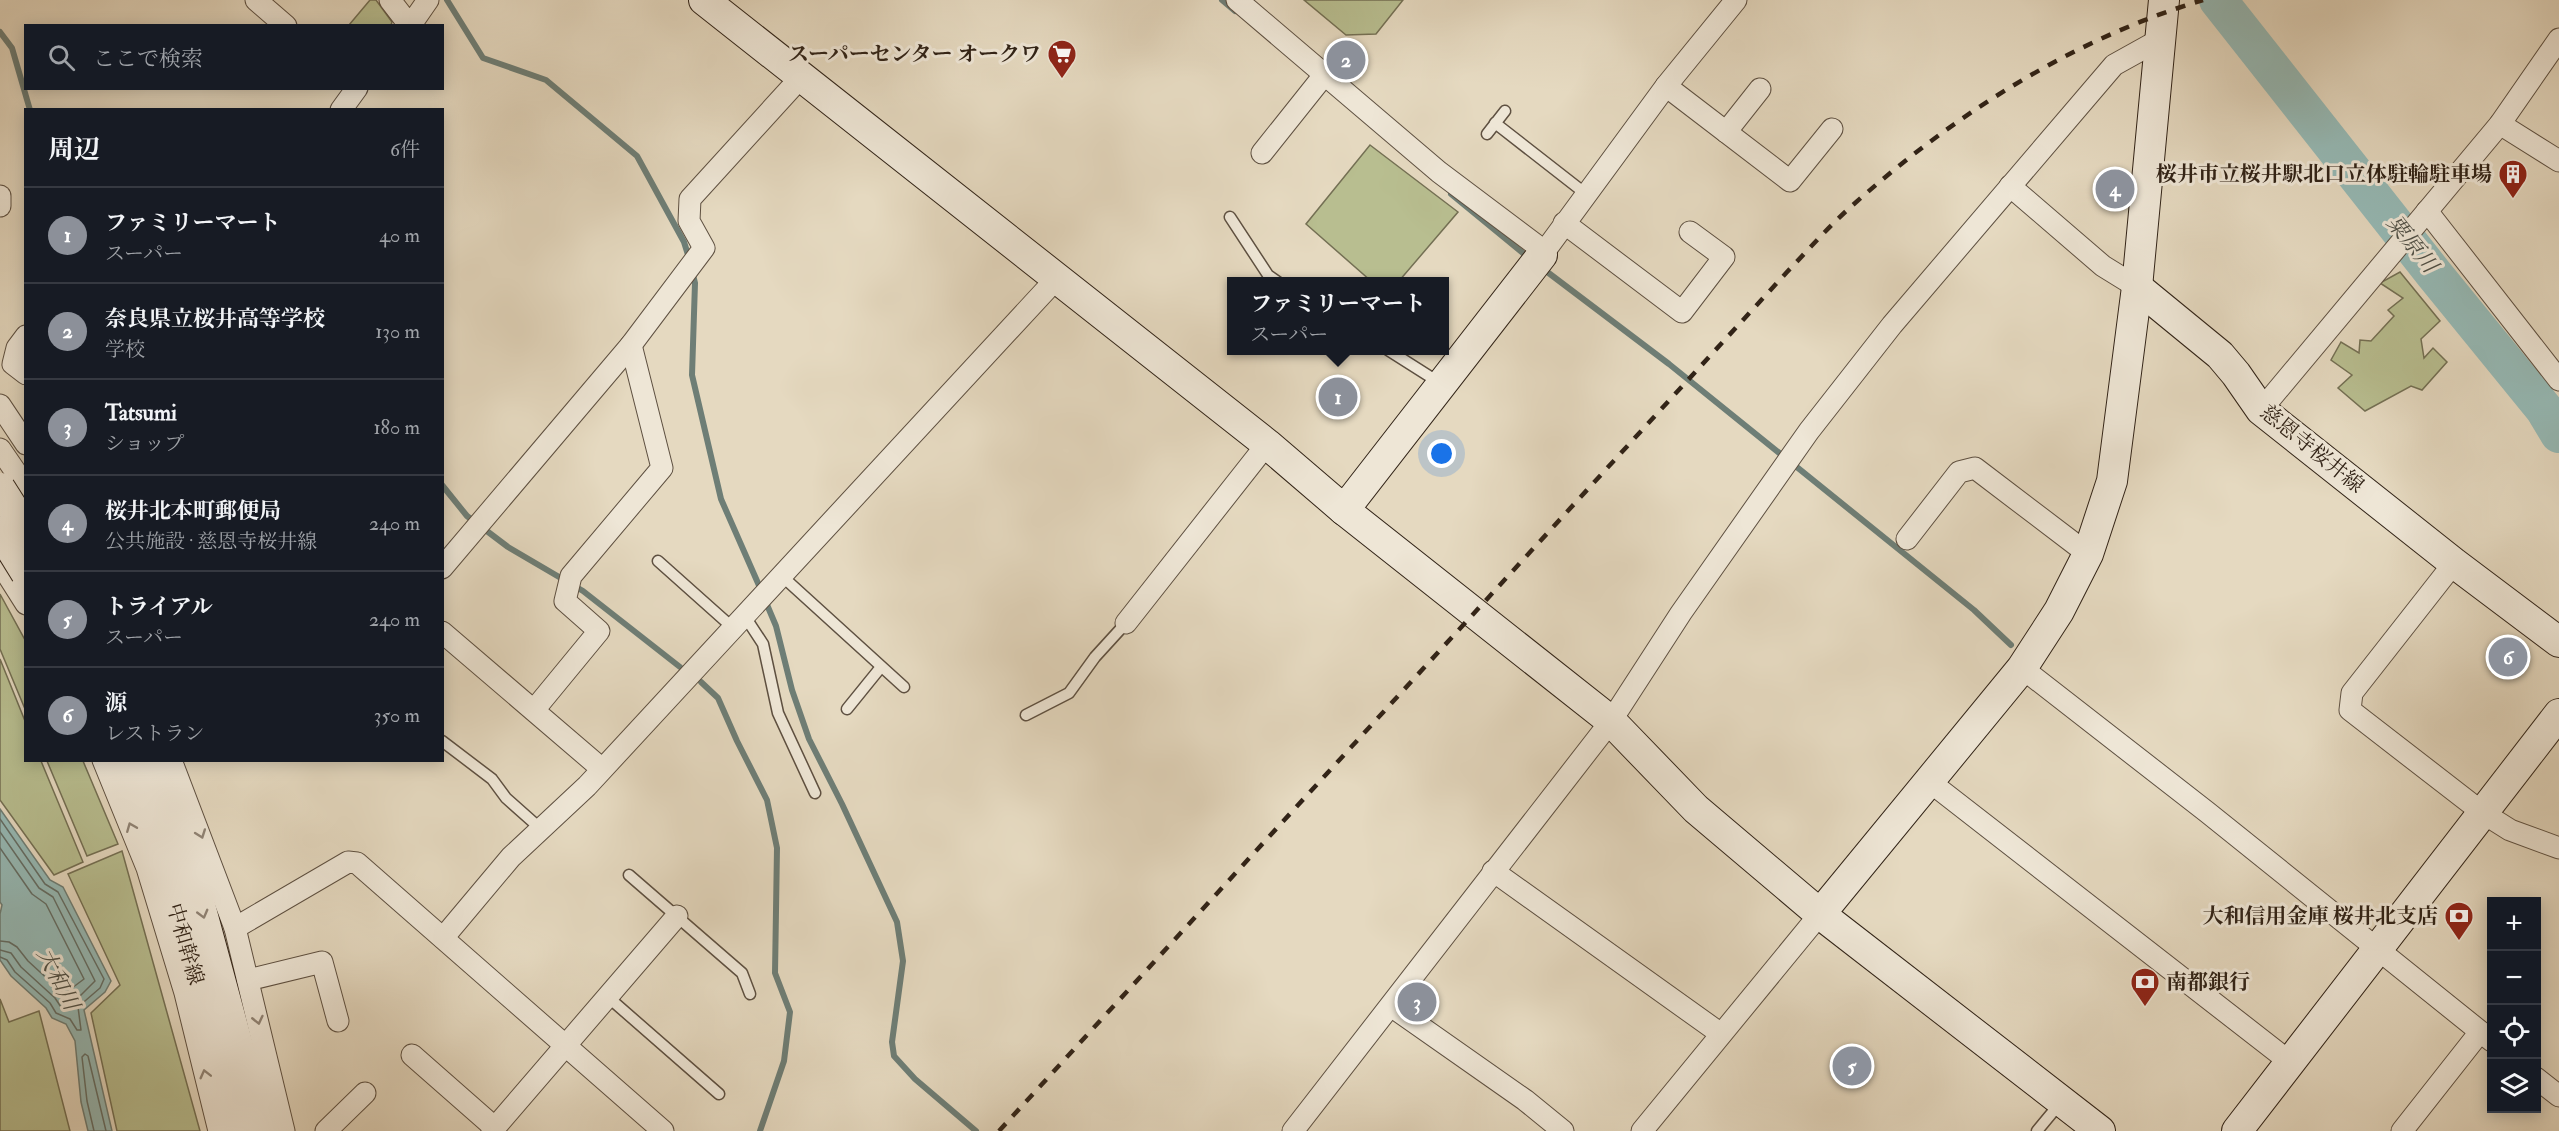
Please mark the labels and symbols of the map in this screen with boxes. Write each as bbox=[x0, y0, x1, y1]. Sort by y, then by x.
supermarket icon: スーパーセンター オークワ bbox=[1046, 38, 1078, 80]
pin: 2 bbox=[1326, 38, 1366, 82]
place label: スーパーセンター オークワ bbox=[788, 41, 1041, 68]
building icon: 桜井市立桜井駅北口立体駐輪駐車場 bbox=[2497, 158, 2529, 200]
place label: 桜井市立桜井駅北口立体駐輪駐車場 bbox=[2156, 161, 2492, 188]
pin: 4 bbox=[2096, 166, 2134, 212]
water label: 粟原川 bbox=[2380, 210, 2445, 280]
pin: 1 bbox=[1318, 374, 1358, 420]
street label: 慈恩寺桜井線 bbox=[2255, 399, 2369, 499]
your location bbox=[1427, 439, 1456, 468]
pin: 6 bbox=[2488, 634, 2528, 680]
one-way arrow bbox=[126, 823, 138, 834]
one-way arrow bbox=[193, 828, 206, 839]
street label: 中和幹線 bbox=[160, 900, 210, 988]
bank icon: 大和信用金庫 桜井北支店 bbox=[2443, 900, 2475, 942]
place label: 大和信用金庫 桜井北支店 bbox=[2203, 903, 2438, 930]
one-way arrow bbox=[195, 909, 208, 919]
water label: 大和川 bbox=[31, 943, 86, 1017]
bank icon: 南都銀行 bbox=[2129, 966, 2161, 1008]
place label: 南都銀行 bbox=[2166, 969, 2250, 996]
pin: 3 bbox=[1398, 980, 1436, 1024]
one-way arrow bbox=[250, 1015, 263, 1025]
pin: 5 bbox=[1832, 1044, 1872, 1088]
one-way arrow bbox=[199, 1069, 212, 1079]

